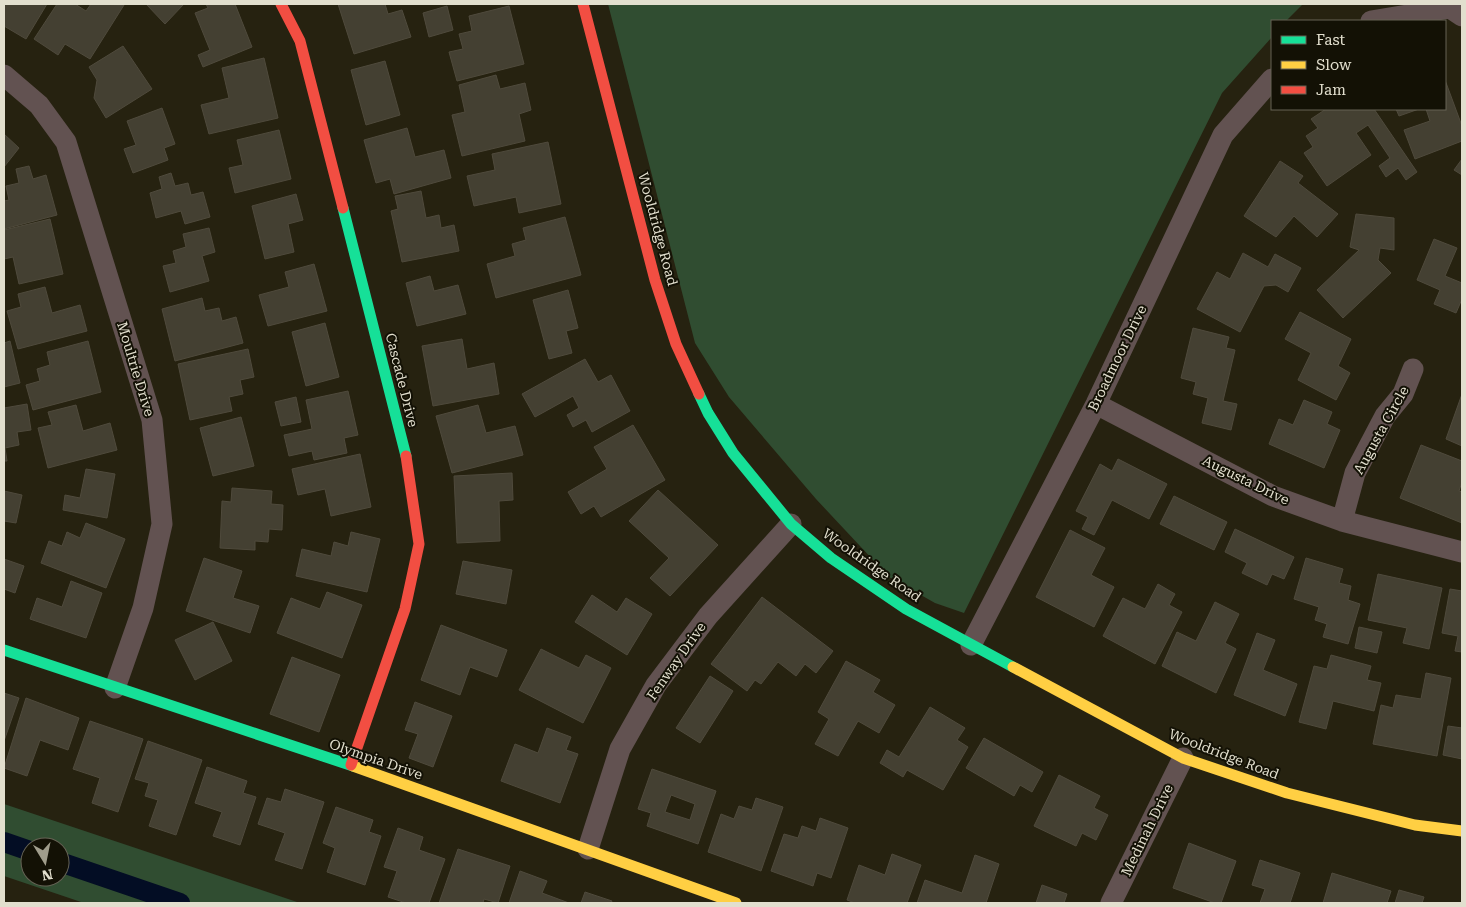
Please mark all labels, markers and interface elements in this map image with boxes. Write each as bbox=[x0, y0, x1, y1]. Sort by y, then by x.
legend bbox=[1271, 20, 1446, 110]
text: Fast bbox=[1316, 31, 1346, 49]
text: Slow bbox=[1316, 56, 1352, 74]
text: Jam bbox=[1316, 81, 1346, 99]
street label: Wooldridge Road bbox=[635, 171, 681, 287]
street label: Broadmoor Drive bbox=[1084, 302, 1150, 413]
street label: Moultrie Drive bbox=[114, 320, 158, 419]
street label: Cascade Drive bbox=[383, 331, 421, 429]
street label: Augusta Circle bbox=[1350, 383, 1412, 477]
street label: Augusta Drive bbox=[1200, 452, 1292, 508]
street label: Wooldridge Road bbox=[820, 525, 924, 605]
street label: Fenway Drive bbox=[643, 619, 709, 703]
street label: Wooldridge Road bbox=[1167, 726, 1281, 782]
street label: Olympia Drive bbox=[327, 736, 425, 783]
street label: Medinah Drive bbox=[1118, 781, 1176, 879]
north arrow bbox=[20, 837, 70, 887]
text: N bbox=[40, 866, 54, 884]

